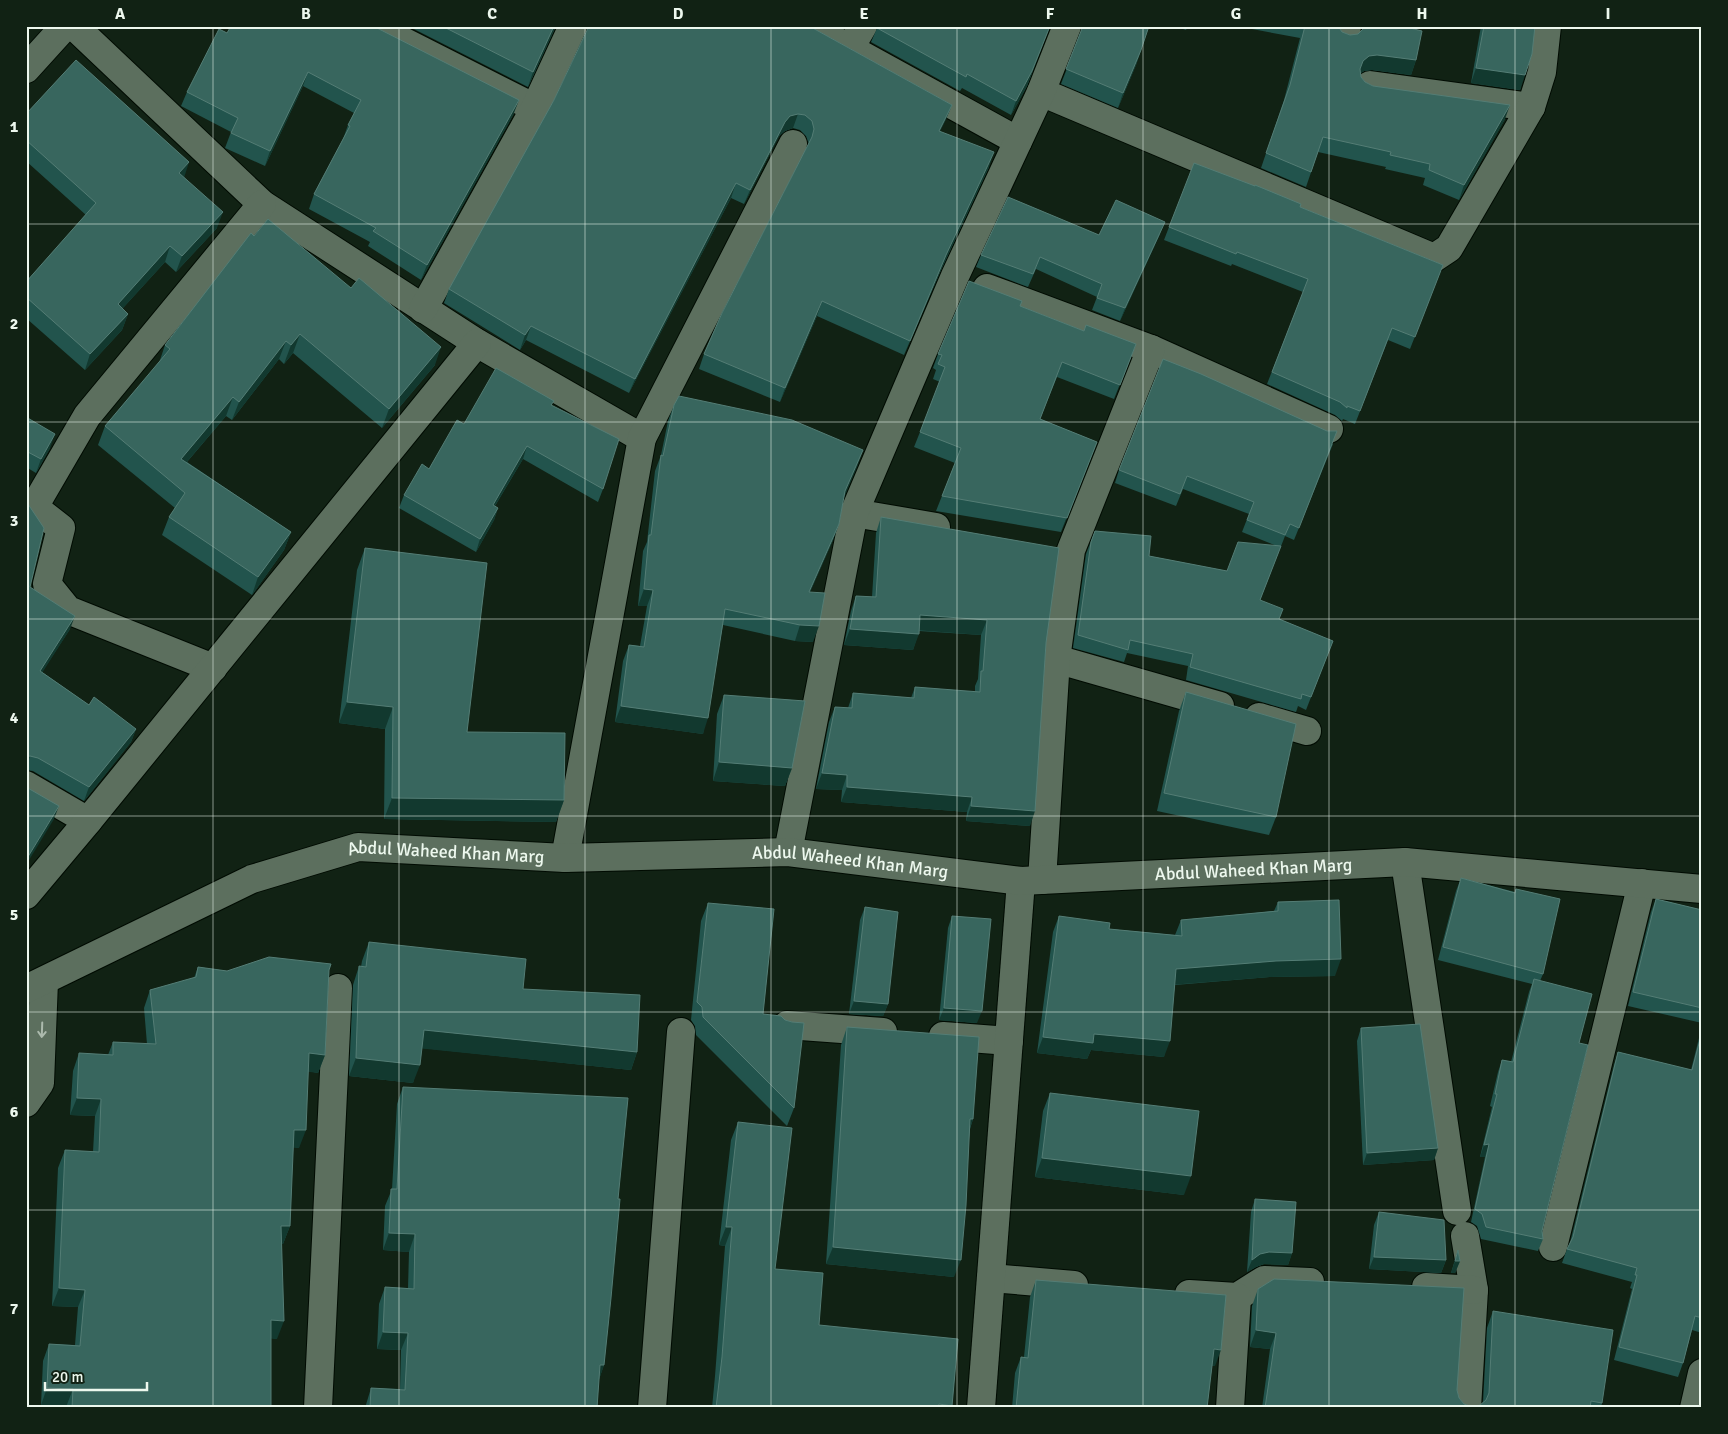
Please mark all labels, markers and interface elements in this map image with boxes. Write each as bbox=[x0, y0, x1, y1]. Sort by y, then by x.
text: A bbox=[115, 4, 126, 24]
text: B bbox=[301, 4, 311, 24]
text: C bbox=[487, 4, 497, 24]
text: D bbox=[673, 4, 684, 24]
text: E bbox=[859, 4, 869, 24]
text: F bbox=[1046, 4, 1055, 24]
text: G bbox=[1231, 4, 1241, 24]
text: H bbox=[1417, 4, 1427, 24]
text: I bbox=[1605, 4, 1611, 24]
text: 1 bbox=[10, 117, 19, 137]
text: 2 bbox=[10, 314, 18, 334]
text: 3 bbox=[10, 511, 18, 531]
text: 4 bbox=[10, 708, 19, 728]
street label: Abdul Waheed Khan Marg bbox=[344, 836, 545, 868]
street label: Abdul Waheed Khan Marg bbox=[752, 841, 949, 883]
street label: Abdul Waheed Khan Marg bbox=[1154, 854, 1353, 885]
text: 5 bbox=[10, 905, 18, 925]
one-way arrow bbox=[37, 1022, 46, 1038]
text: 6 bbox=[10, 1102, 19, 1122]
text: 7 bbox=[10, 1299, 19, 1319]
scale bar bbox=[45, 1359, 148, 1391]
text: 20 m bbox=[52, 1368, 83, 1386]

